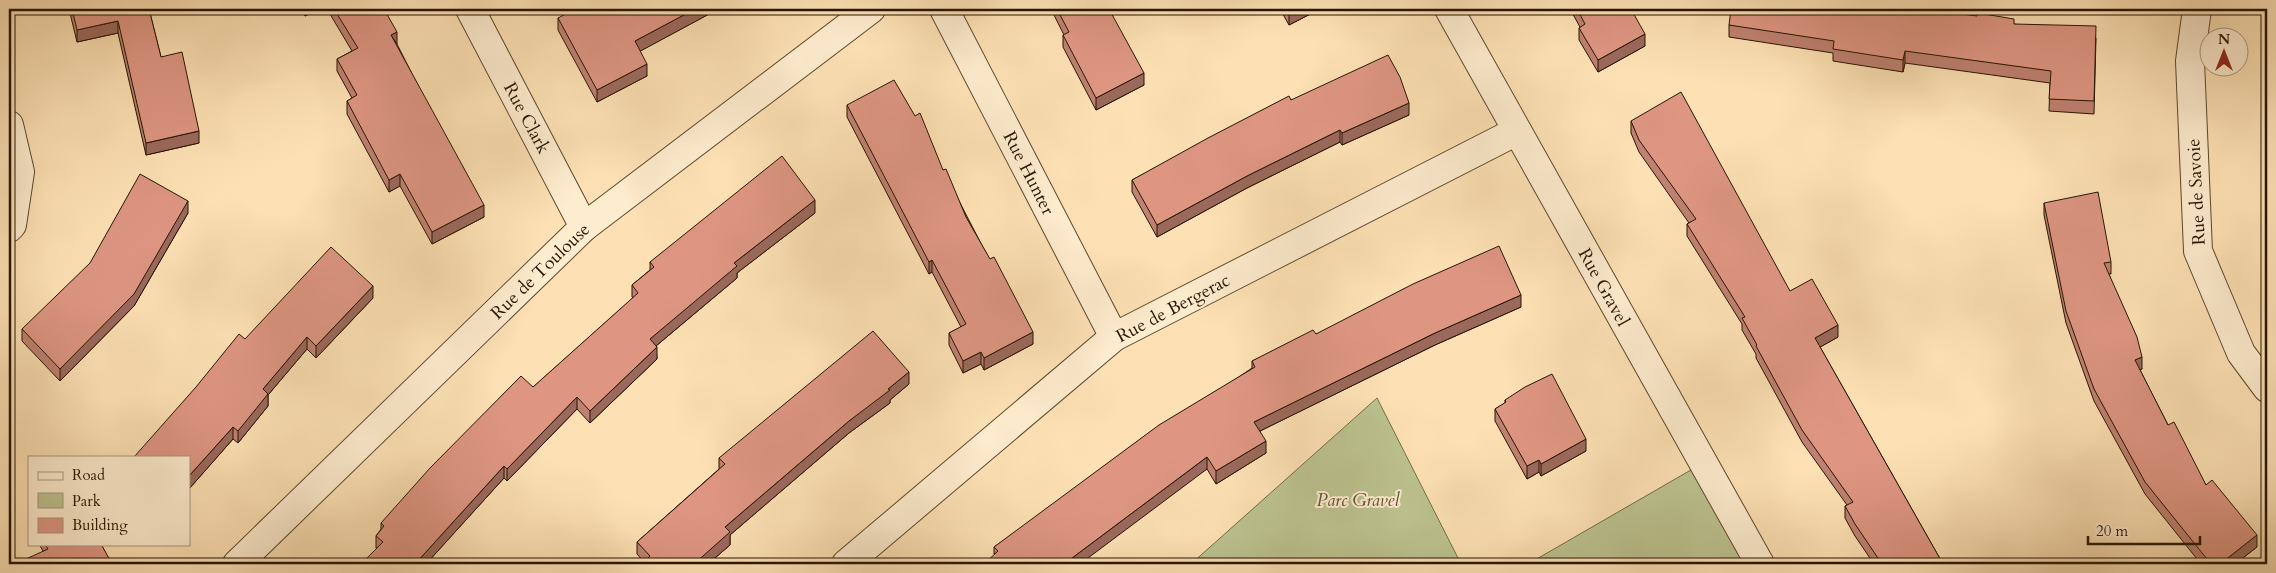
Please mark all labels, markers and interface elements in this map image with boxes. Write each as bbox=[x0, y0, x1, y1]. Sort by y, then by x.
north arrow bbox=[2198, 28, 2248, 78]
text: N bbox=[2218, 30, 2230, 49]
street label: Rue Clark bbox=[497, 78, 556, 159]
street label: Rue Hunter bbox=[997, 127, 1061, 220]
street label: Rue de Savoie bbox=[2181, 138, 2212, 246]
street label: Rue de Toulouse bbox=[485, 218, 595, 325]
street label: Rue Gravel bbox=[1572, 244, 1635, 331]
street label: Rue de Bergerac bbox=[1112, 268, 1235, 349]
legend bbox=[28, 456, 190, 546]
text: Road bbox=[72, 465, 105, 485]
park label: Parc Gravel bbox=[1317, 488, 1401, 513]
text: Park bbox=[72, 491, 101, 511]
scale bar bbox=[2088, 513, 2201, 545]
text: Building bbox=[72, 515, 128, 535]
text: 20 m bbox=[2096, 521, 2128, 541]

